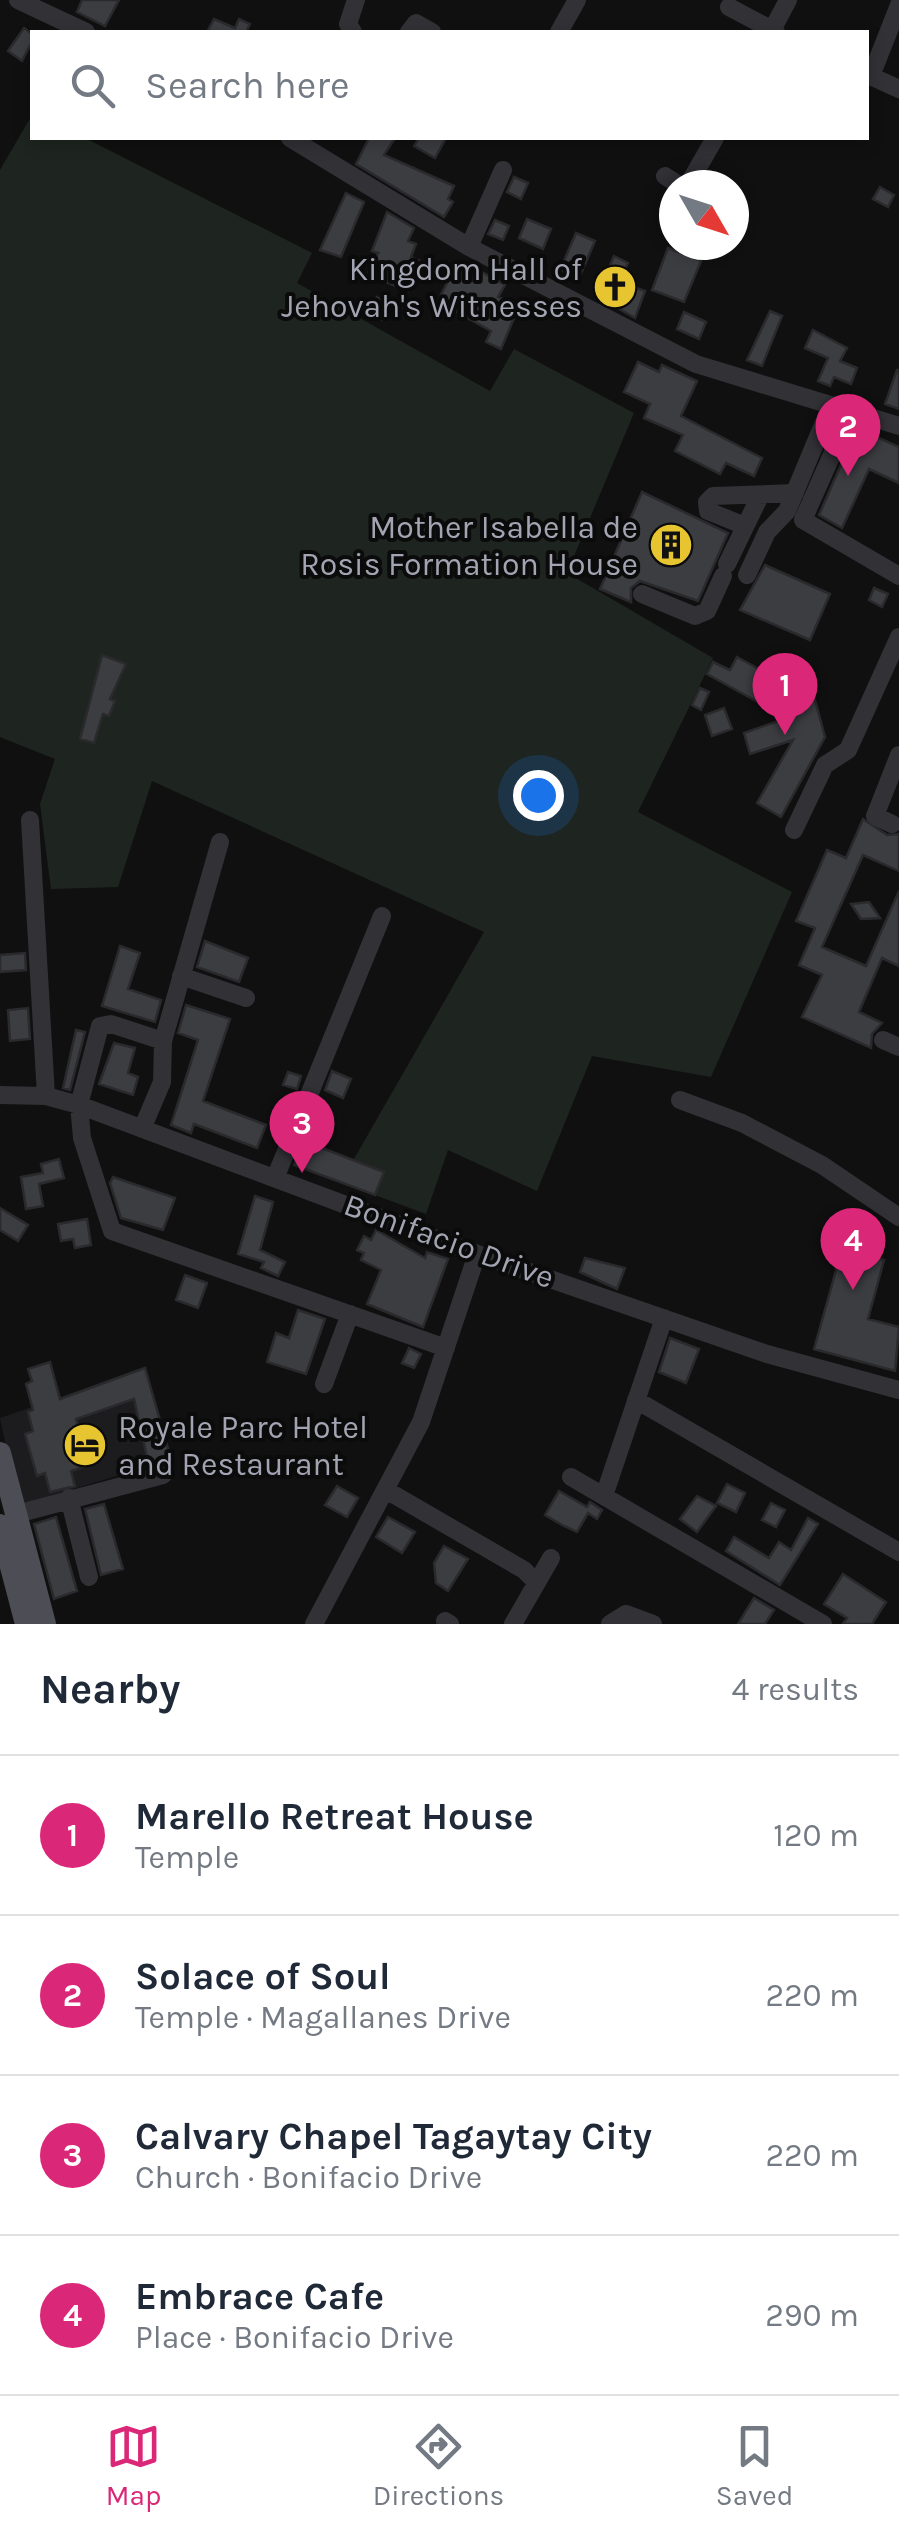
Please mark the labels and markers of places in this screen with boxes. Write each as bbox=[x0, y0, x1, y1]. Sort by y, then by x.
place label: Kingdom Hall of Jehovah's Witnesses bbox=[281, 251, 583, 325]
church icon: Kingdom Hall of Jehovah's Witnesses bbox=[592, 264, 638, 310]
pin: 2 bbox=[816, 394, 880, 476]
place label: Mother Isabella de Rosis Formation House bbox=[300, 509, 638, 583]
building icon: Mother Isabella de Rosis Formation House bbox=[648, 522, 694, 568]
pin: 1 bbox=[752, 652, 818, 735]
pin: 3 bbox=[270, 1090, 334, 1173]
pin: 4 bbox=[820, 1208, 886, 1290]
place label: Royale Parc Hotel and Restaurant bbox=[118, 1409, 368, 1483]
hotel icon: Royale Parc Hotel and Restaurant bbox=[62, 1422, 108, 1468]

